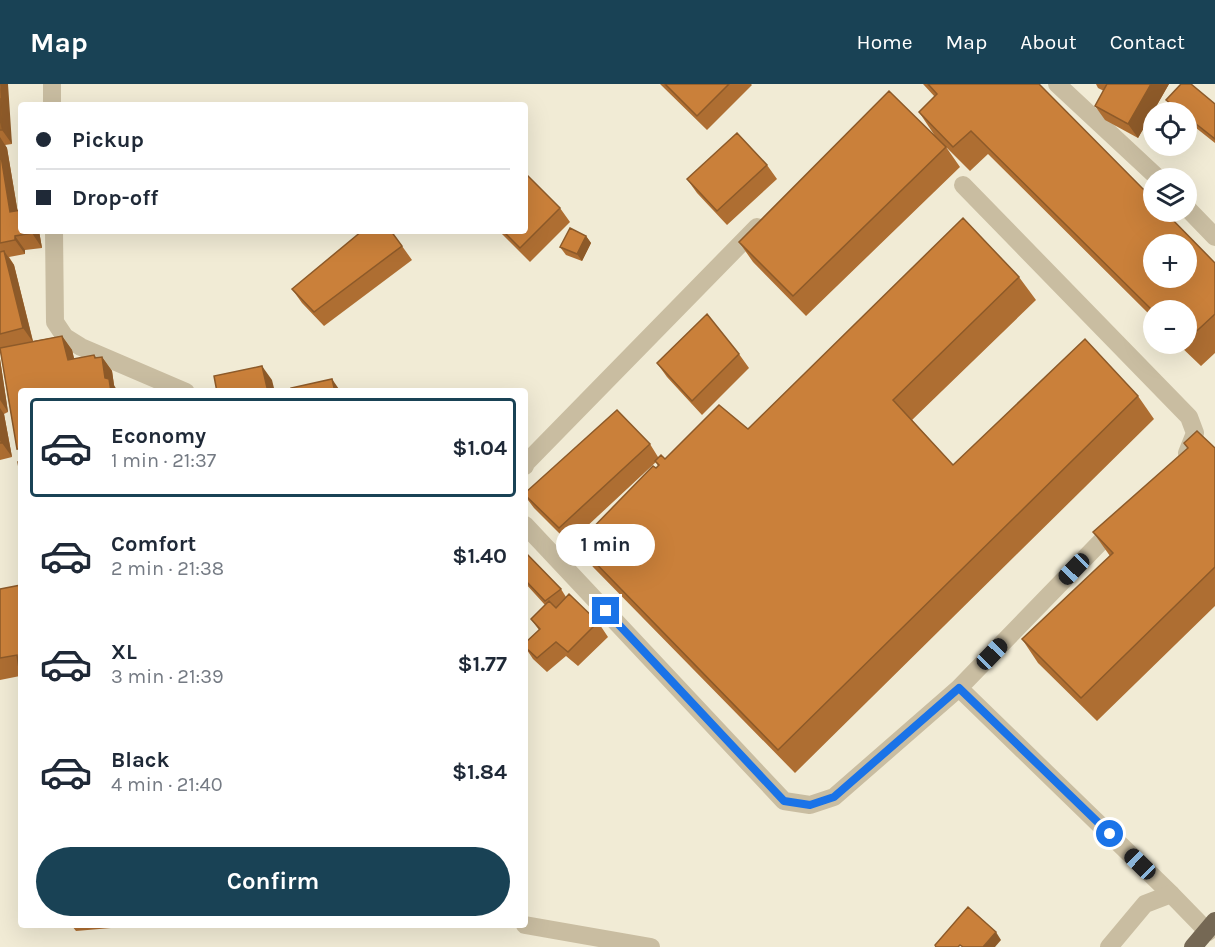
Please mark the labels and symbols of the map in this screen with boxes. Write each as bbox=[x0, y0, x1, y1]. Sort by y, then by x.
callout: 1 min bbox=[556, 524, 656, 566]
car bbox=[1055, 550, 1093, 588]
route end bbox=[592, 597, 619, 624]
car bbox=[973, 635, 1011, 673]
route start bbox=[1096, 820, 1123, 847]
car bbox=[1121, 845, 1159, 883]

